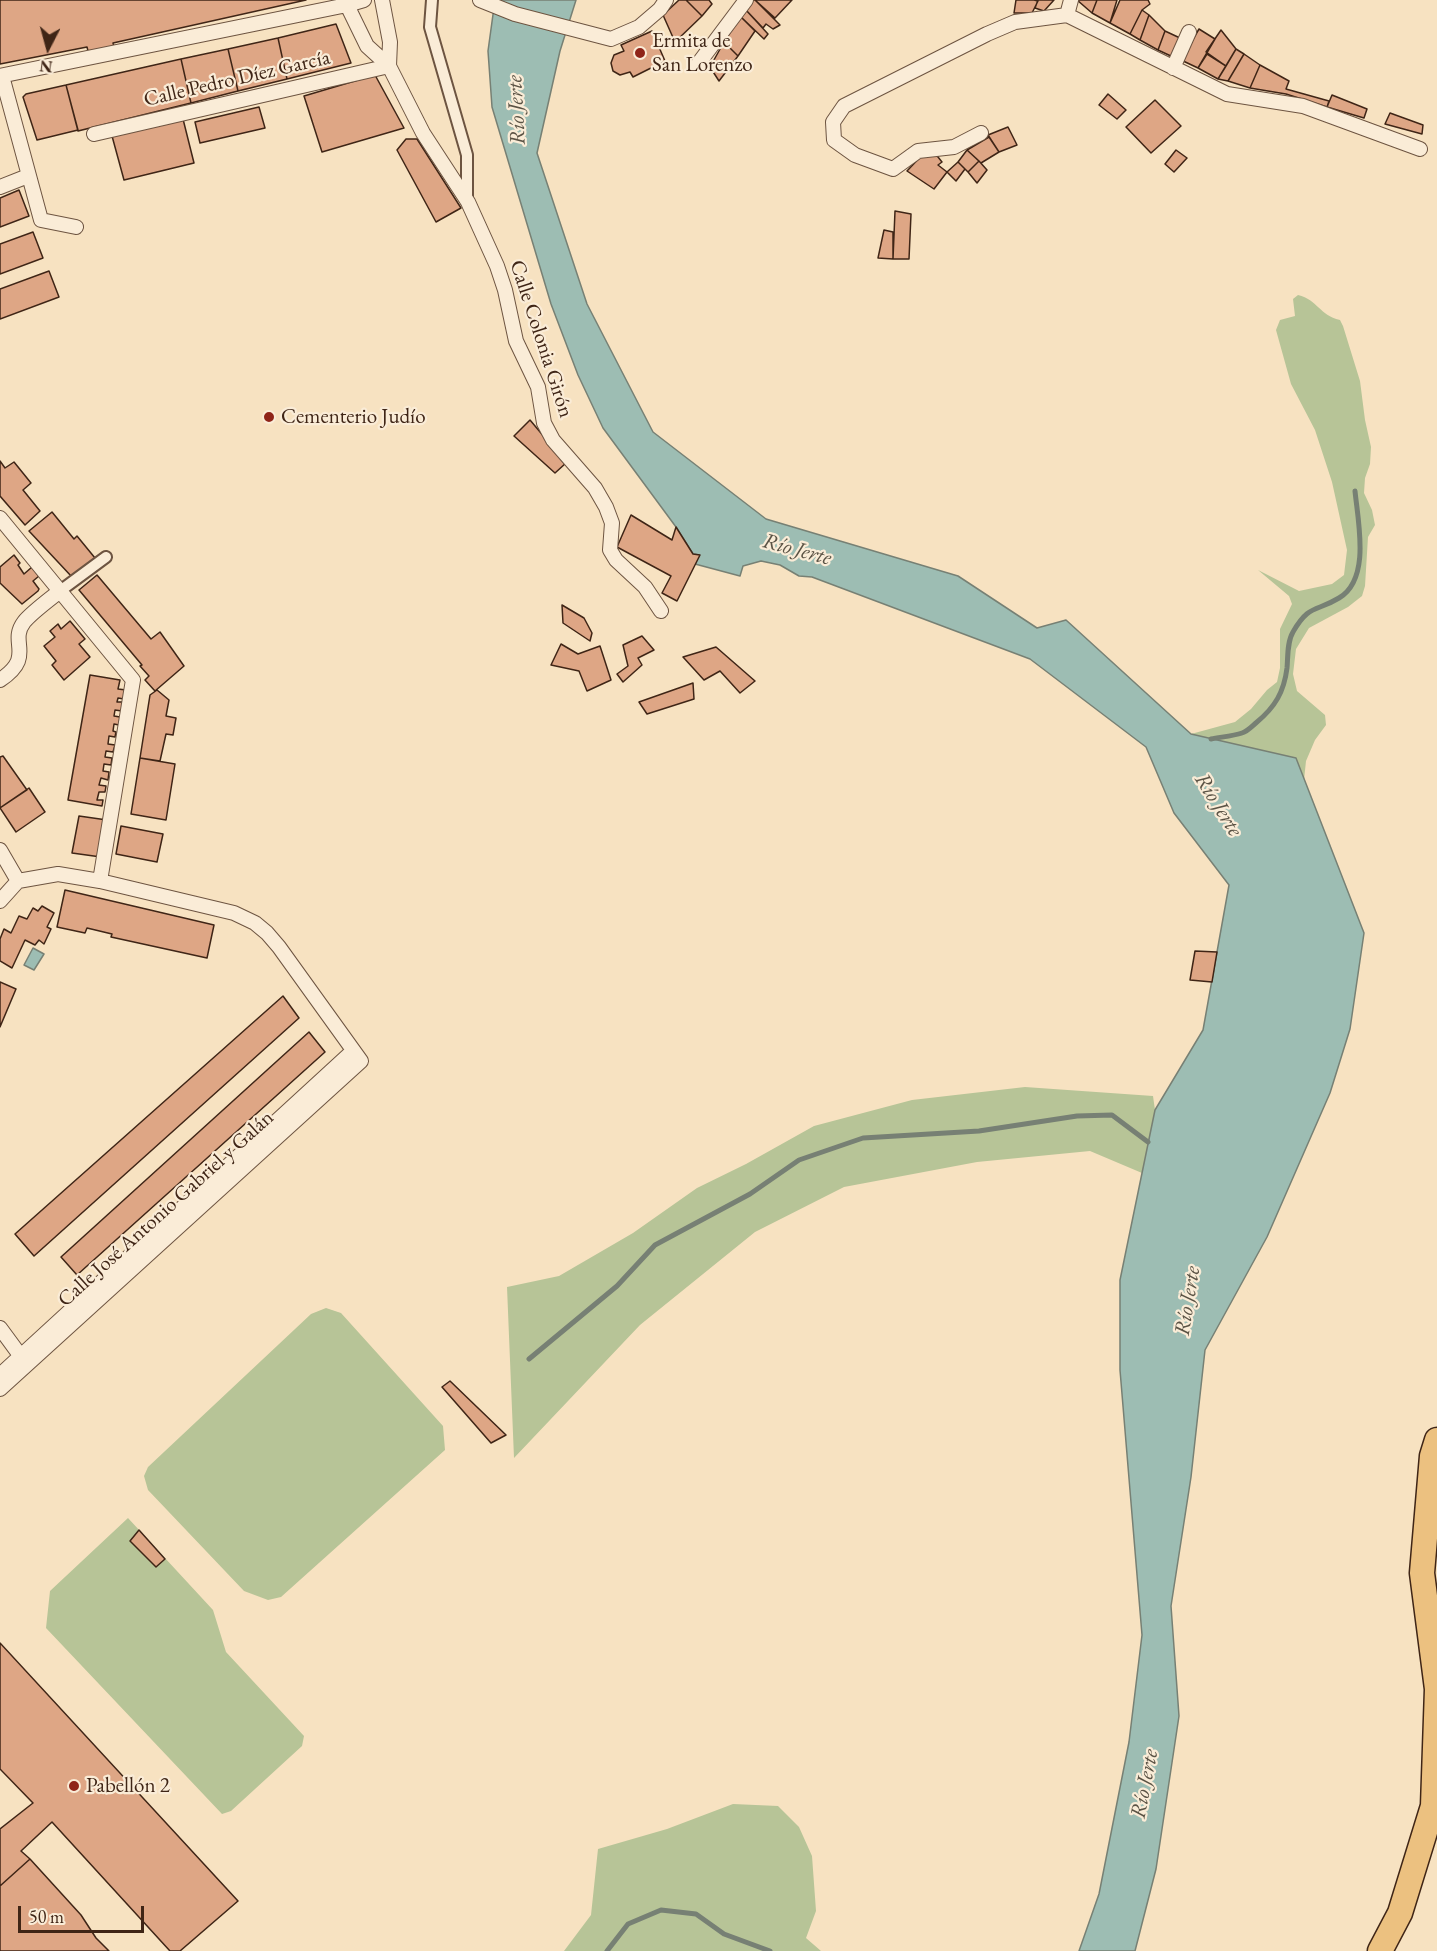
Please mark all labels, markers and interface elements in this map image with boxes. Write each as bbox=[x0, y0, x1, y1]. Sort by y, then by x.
north arrow bbox=[18, 18, 78, 78]
place label: Ermita de San Lorenzo bbox=[652, 28, 753, 78]
street label: Calle Pedro Díez García bbox=[141, 45, 333, 113]
marker: Ermita de San Lorenzo bbox=[633, 46, 647, 60]
text: N bbox=[39, 55, 54, 78]
water label: Río Jerte bbox=[502, 74, 532, 146]
street label: Calle Colonia Girón bbox=[504, 257, 578, 421]
place label: Cementerio Judío bbox=[281, 404, 426, 430]
marker: Cementerio Judío bbox=[262, 410, 276, 424]
water label: Río Jerte bbox=[760, 528, 834, 572]
water label: Río Jerte bbox=[1188, 768, 1248, 842]
street label: Calle José Antonio Gabriel y Galán bbox=[53, 1105, 279, 1313]
water label: Río Jerte bbox=[1169, 1264, 1207, 1338]
water label: Río Jerte bbox=[1125, 1747, 1165, 1821]
place label: Pabellón 2 bbox=[86, 1773, 170, 1799]
marker: Pabellón 2 bbox=[67, 1779, 81, 1793]
scale bar bbox=[21, 1894, 147, 1932]
text: 50 m bbox=[29, 1905, 64, 1928]

